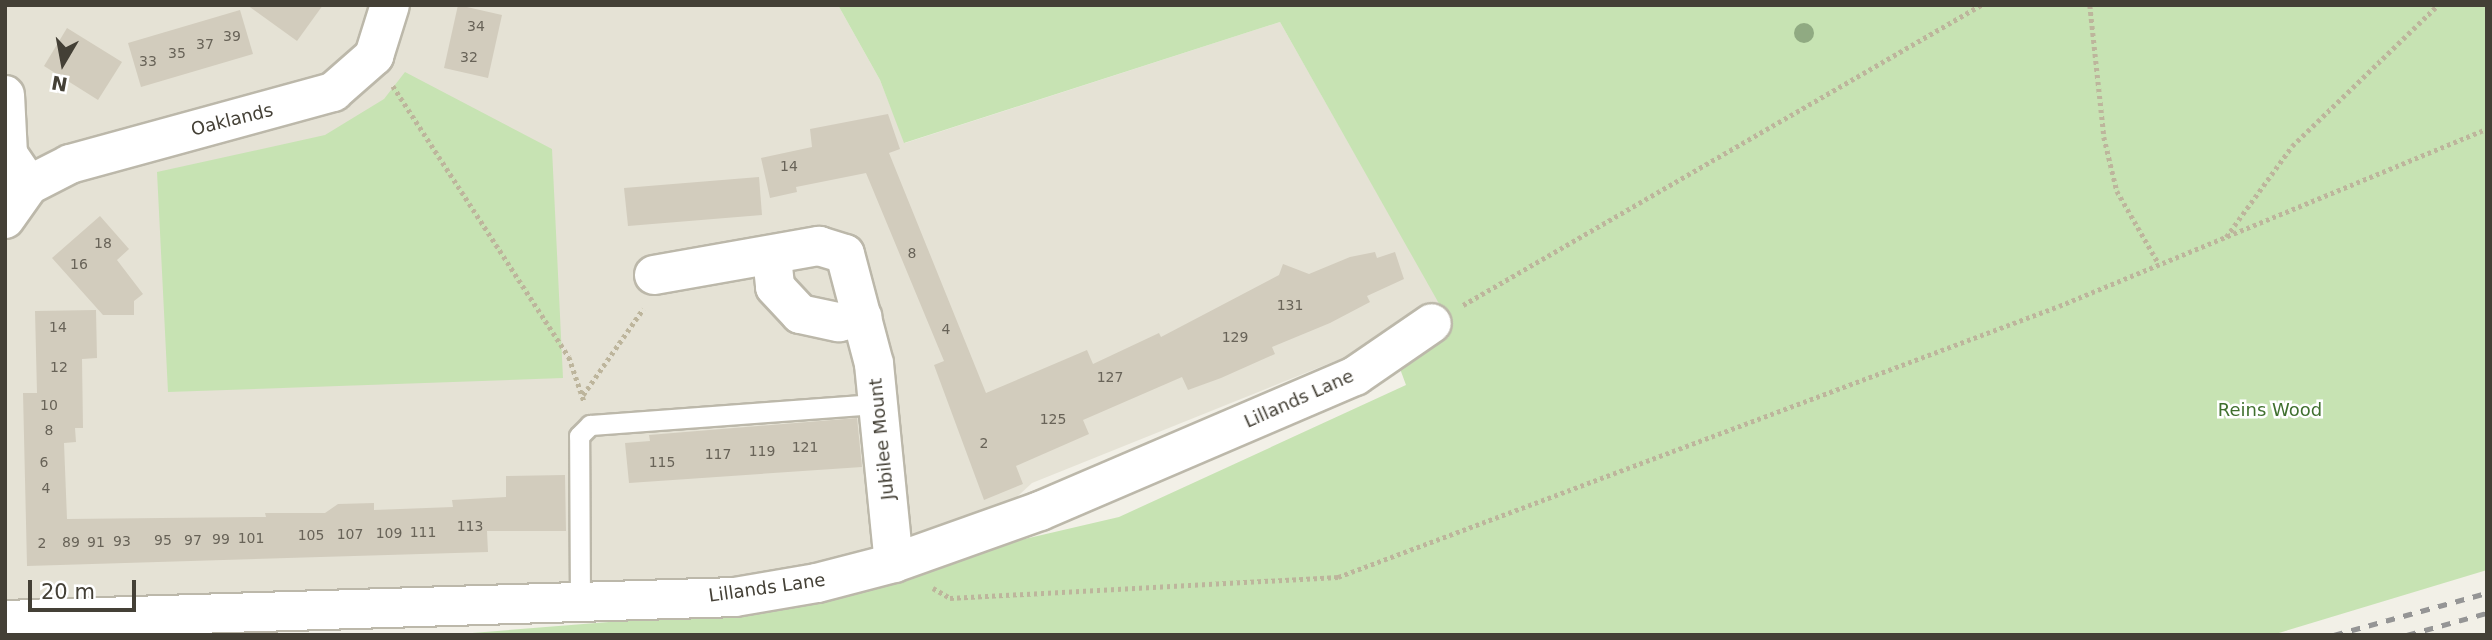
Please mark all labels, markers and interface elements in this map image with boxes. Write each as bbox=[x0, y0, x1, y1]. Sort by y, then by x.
house number: 34 bbox=[467, 18, 485, 34]
north arrow bbox=[28, 28, 98, 98]
house number: 39 bbox=[223, 28, 241, 44]
house number: 37 bbox=[196, 36, 214, 52]
house number: 35 bbox=[168, 45, 186, 61]
house number: 32 bbox=[460, 49, 478, 65]
house number: 33 bbox=[139, 53, 157, 69]
text: N bbox=[50, 71, 69, 96]
street label: Oaklands bbox=[189, 99, 275, 141]
house number: 14 bbox=[780, 158, 798, 174]
house number: 18 bbox=[94, 235, 112, 251]
house number: 8 bbox=[908, 245, 916, 261]
house number: 16 bbox=[70, 256, 88, 272]
house number: 131 bbox=[1277, 297, 1303, 313]
house number: 14 bbox=[49, 319, 67, 335]
house number: 4 bbox=[942, 321, 950, 337]
house number: 129 bbox=[1222, 329, 1248, 345]
house number: 12 bbox=[50, 359, 68, 375]
street label: Lillands Lane bbox=[1241, 365, 1357, 433]
house number: 127 bbox=[1097, 369, 1123, 385]
street label: Jubilee Mount bbox=[865, 377, 899, 501]
house number: 10 bbox=[40, 397, 58, 413]
park label: Reins Wood bbox=[2218, 399, 2322, 421]
house number: 125 bbox=[1040, 411, 1066, 427]
house number: 8 bbox=[45, 422, 53, 438]
house number: 2 bbox=[980, 435, 988, 451]
house number: 121 bbox=[792, 439, 818, 455]
house number: 119 bbox=[749, 443, 775, 459]
house number: 117 bbox=[705, 446, 731, 462]
house number: 6 bbox=[40, 454, 48, 470]
house number: 115 bbox=[649, 454, 675, 470]
house number: 4 bbox=[42, 480, 50, 496]
house number: 113 bbox=[457, 518, 483, 534]
house number: 111 bbox=[410, 524, 436, 540]
house number: 109 bbox=[376, 525, 402, 541]
house number: 107 bbox=[337, 526, 363, 542]
house number: 105 bbox=[298, 527, 324, 543]
house number: 101 bbox=[238, 530, 264, 546]
house number: 99 bbox=[212, 531, 230, 547]
house number: 95 bbox=[154, 532, 172, 548]
house number: 97 bbox=[184, 532, 202, 548]
house number: 93 bbox=[113, 533, 131, 549]
house number: 89 bbox=[62, 534, 80, 550]
house number: 91 bbox=[87, 534, 105, 550]
house number: 2 bbox=[38, 535, 46, 551]
scale bar bbox=[32, 566, 140, 610]
street label: Lillands Lane bbox=[707, 569, 827, 607]
text: 20 m bbox=[41, 580, 95, 604]

